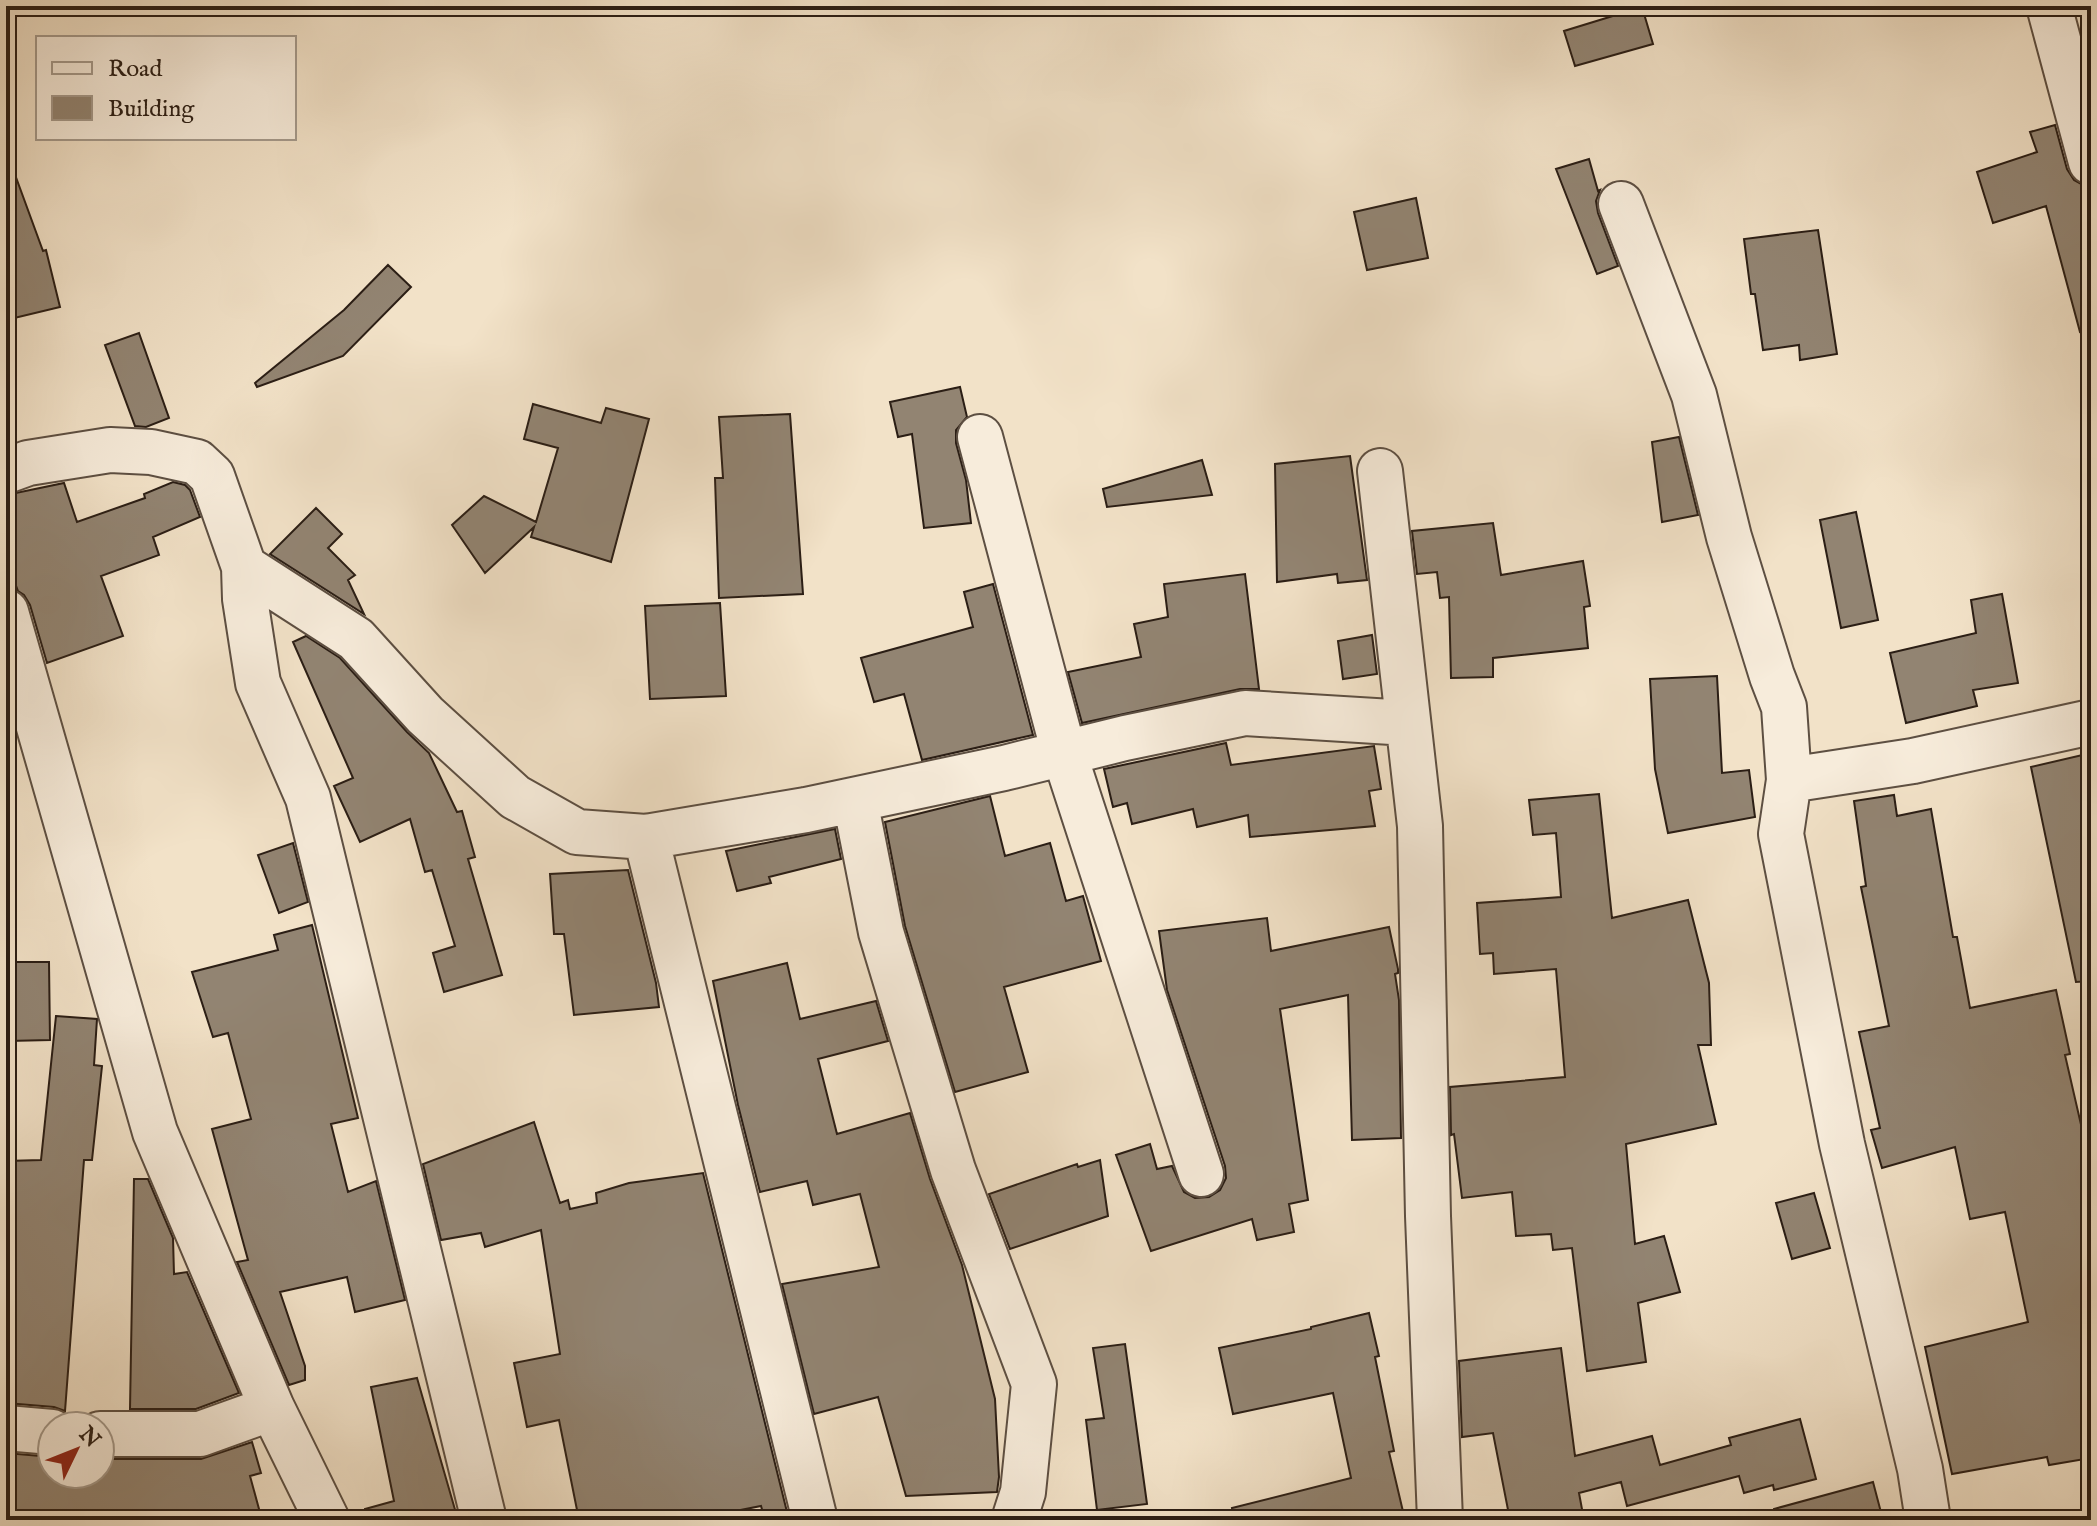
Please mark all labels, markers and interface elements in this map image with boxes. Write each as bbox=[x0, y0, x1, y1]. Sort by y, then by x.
legend bbox=[36, 36, 296, 140]
text: Road bbox=[108, 54, 162, 85]
text: Building bbox=[108, 94, 195, 125]
north arrow bbox=[36, 1410, 116, 1490]
text: N bbox=[72, 1420, 106, 1454]

